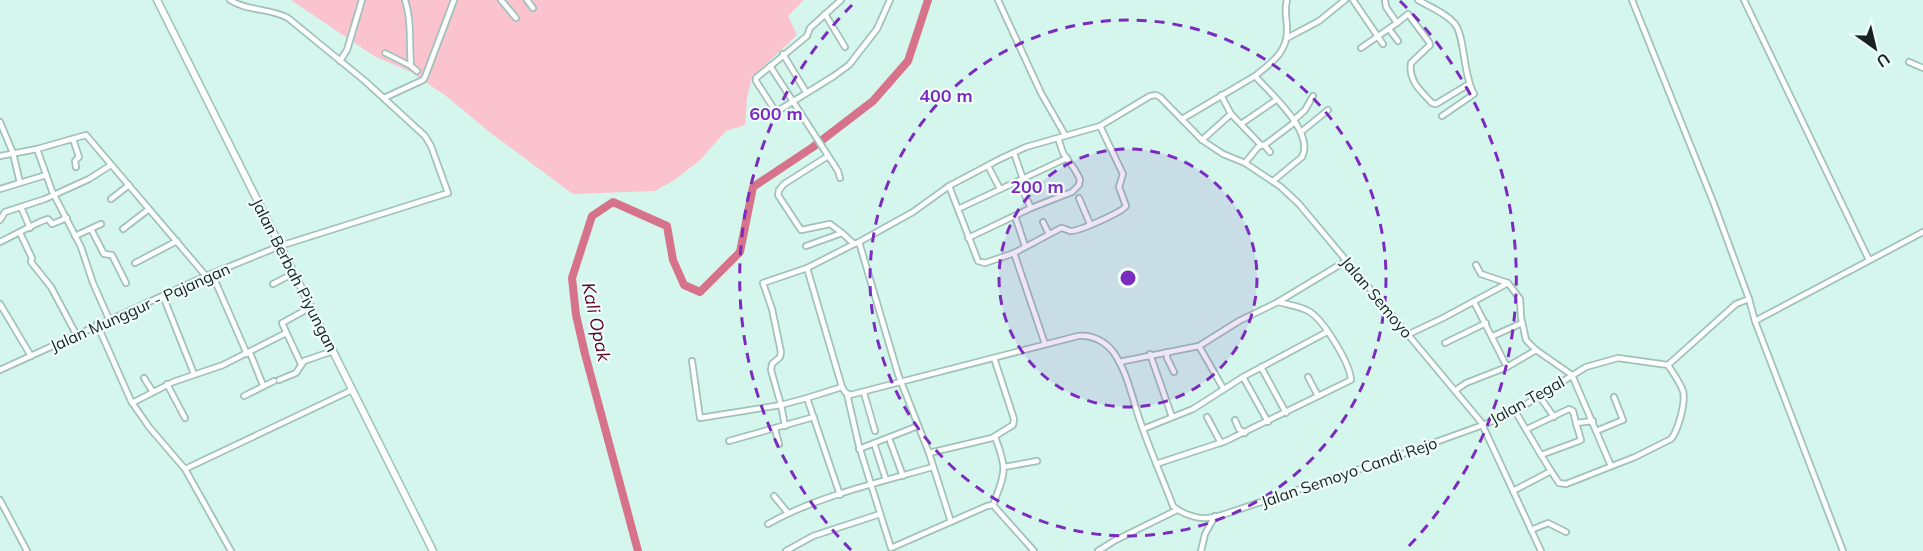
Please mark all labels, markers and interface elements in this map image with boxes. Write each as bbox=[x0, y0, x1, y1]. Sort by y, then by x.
north arrow bbox=[1845, 18, 1905, 78]
text: U bbox=[1873, 49, 1894, 72]
text: 400 m bbox=[919, 84, 973, 107]
text: 600 m bbox=[749, 102, 803, 125]
text: 200 m bbox=[1010, 175, 1064, 198]
street label: Jalan Berbah Piyungan bbox=[248, 195, 342, 355]
street label: Jalan Semoyo bbox=[1337, 252, 1417, 342]
street label: Jalan Munggur - Pajangan bbox=[47, 258, 233, 356]
centre of rings bbox=[1118, 268, 1138, 288]
water label: Kali Opak bbox=[577, 280, 616, 364]
street label: Jalan Tegal bbox=[1486, 371, 1568, 429]
street label: Jalan Semoyo Candi Rejo bbox=[1258, 432, 1440, 512]

